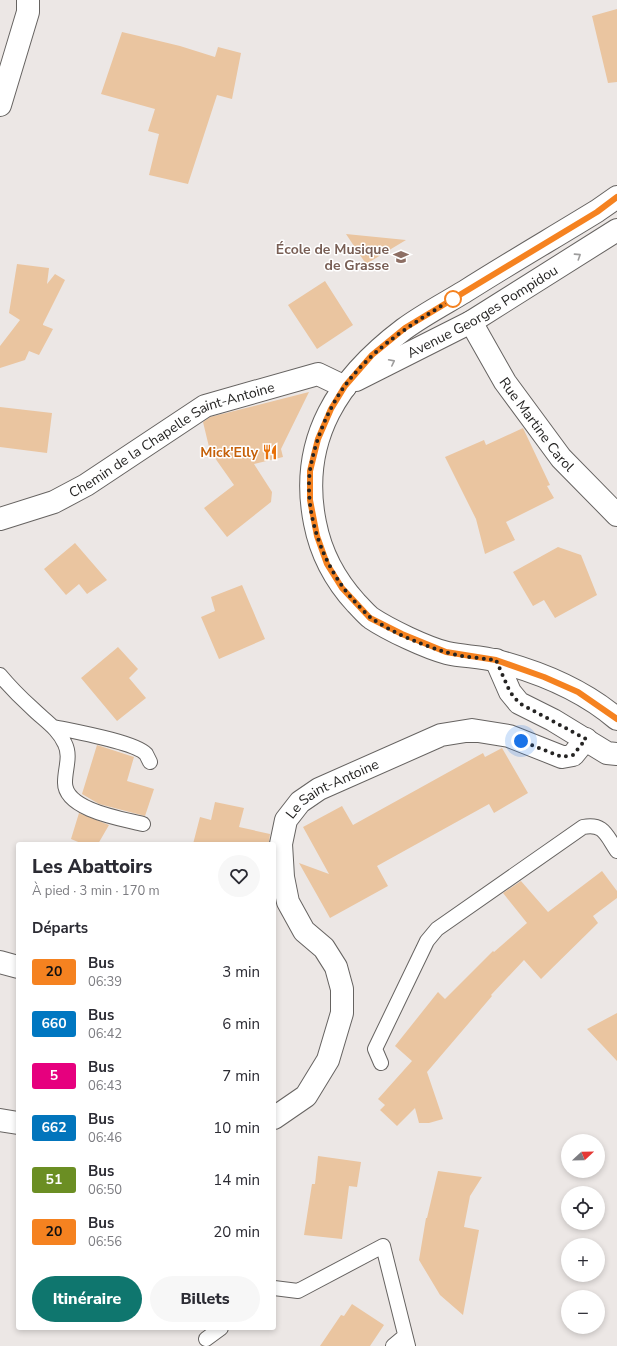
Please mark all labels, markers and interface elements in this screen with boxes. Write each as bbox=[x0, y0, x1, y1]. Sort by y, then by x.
place label: École de Musique de Grasse bbox=[276, 240, 389, 275]
school or university icon: École de Musique de Grasse bbox=[392, 248, 410, 266]
one-way arrow bbox=[573, 254, 580, 261]
street label: Avenue Georges Pompidou bbox=[404, 261, 562, 363]
unlabelled marker bbox=[444, 290, 462, 308]
one-way arrow bbox=[387, 359, 395, 367]
street label: Rue Martine Carol bbox=[495, 374, 579, 477]
street label: Chemin de la Chapelle Saint-Antoine bbox=[66, 378, 277, 502]
place label: Mick'Elly bbox=[200, 443, 259, 462]
restaurant icon: Mick'Elly bbox=[261, 443, 279, 461]
your location bbox=[511, 731, 531, 751]
street label: Le Saint-Antoine bbox=[282, 755, 382, 823]
text: Les Abattoirs bbox=[32, 854, 152, 880]
button: heart bbox=[218, 855, 260, 897]
text: À pied · 3 min · 170 m bbox=[32, 882, 160, 900]
text: Départs bbox=[32, 918, 88, 938]
text: Bus bbox=[88, 953, 114, 973]
text: 20 bbox=[46, 962, 62, 981]
text: 3 min bbox=[222, 962, 260, 982]
text: 06:39 bbox=[88, 973, 122, 991]
text: Bus bbox=[88, 1005, 114, 1025]
text: 660 bbox=[41, 1014, 67, 1033]
text: 6 min bbox=[222, 1014, 260, 1034]
text: 06:42 bbox=[88, 1025, 122, 1043]
text: Bus bbox=[88, 1057, 114, 1077]
text: 5 bbox=[50, 1066, 58, 1085]
text: 7 min bbox=[222, 1066, 260, 1086]
text: 06:43 bbox=[88, 1077, 122, 1095]
text: Bus bbox=[88, 1109, 114, 1129]
text: 662 bbox=[41, 1118, 67, 1137]
text: 10 min bbox=[213, 1118, 260, 1138]
text: 06:46 bbox=[88, 1129, 122, 1147]
north arrow bbox=[561, 1134, 605, 1178]
map controls bbox=[561, 1134, 605, 1334]
text: Bus bbox=[88, 1161, 114, 1181]
text: 51 bbox=[46, 1170, 62, 1189]
text: 14 min bbox=[213, 1170, 260, 1190]
text: 06:50 bbox=[88, 1181, 122, 1199]
button: locate bbox=[561, 1186, 605, 1230]
text: Bus bbox=[88, 1213, 114, 1233]
text: 20 bbox=[46, 1222, 62, 1241]
text: 20 min bbox=[213, 1222, 260, 1242]
text: 06:56 bbox=[88, 1233, 122, 1251]
button: + bbox=[561, 1238, 605, 1282]
button: Itinéraire bbox=[32, 1276, 142, 1322]
button: Billets bbox=[150, 1276, 260, 1322]
button: − bbox=[561, 1290, 605, 1334]

